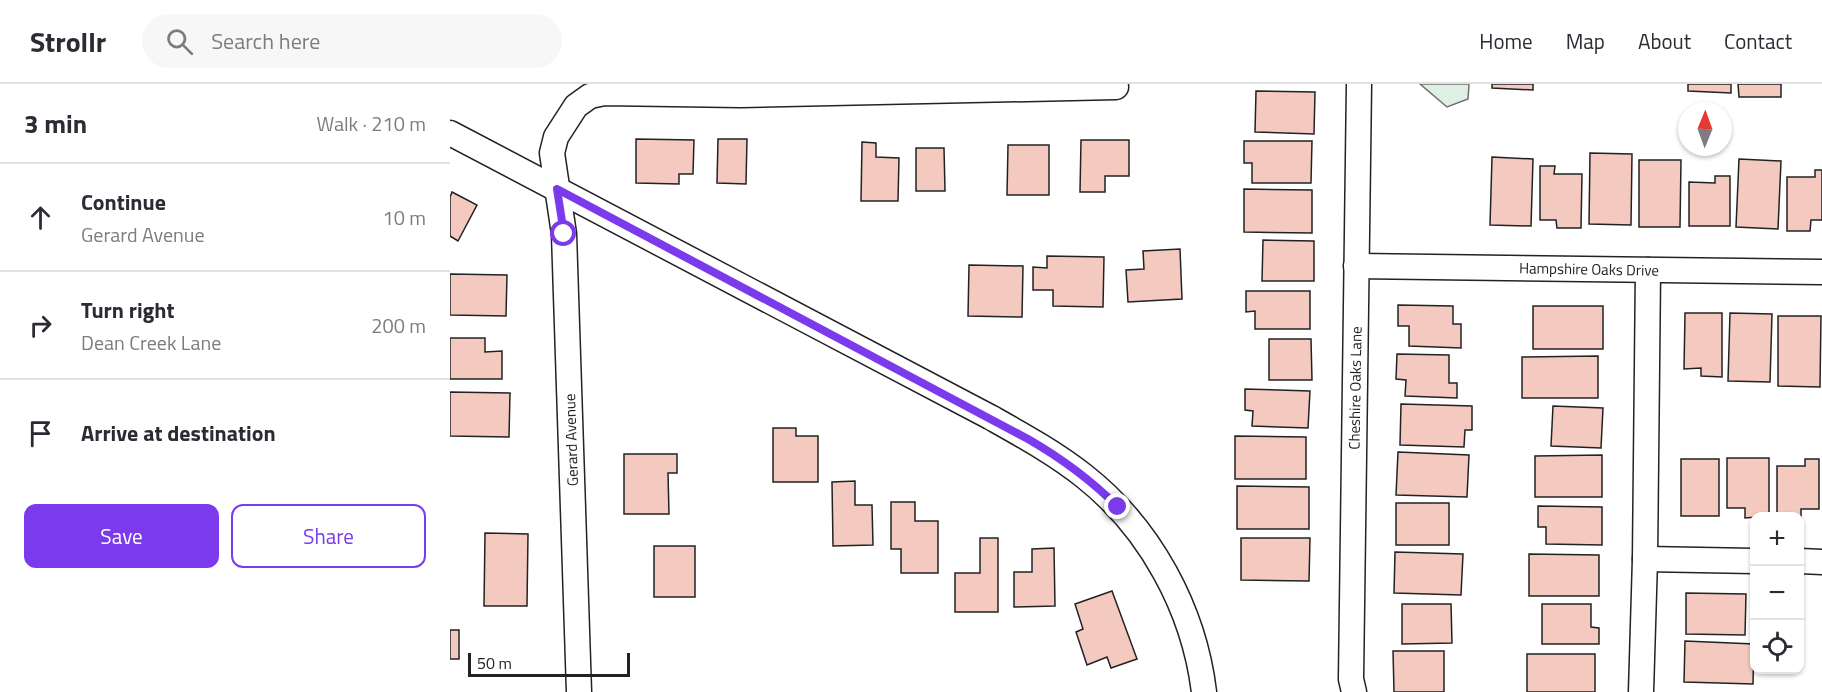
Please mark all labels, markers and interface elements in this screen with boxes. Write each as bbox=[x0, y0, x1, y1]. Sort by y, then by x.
search box bbox=[142, 14, 562, 68]
text: Strollr bbox=[30, 20, 106, 63]
text: Search here bbox=[211, 24, 320, 58]
icon: search bbox=[163, 25, 196, 58]
text: Home bbox=[1479, 25, 1533, 57]
text: Map bbox=[1566, 25, 1605, 57]
text: About bbox=[1638, 25, 1691, 57]
text: Contact bbox=[1724, 25, 1792, 57]
north arrow bbox=[1678, 102, 1732, 156]
text: 3 min bbox=[24, 104, 87, 143]
text: Walk · 210 m bbox=[317, 108, 426, 139]
text: Continue bbox=[81, 185, 166, 219]
icon: ahead bbox=[24, 201, 57, 234]
text: 10 m bbox=[382, 202, 426, 233]
text: Gerard Avenue bbox=[81, 219, 205, 250]
route start bbox=[550, 220, 576, 246]
street label: Hampshire Oaks Drive bbox=[1519, 256, 1659, 282]
text: Turn right bbox=[81, 293, 175, 327]
icon: right bbox=[24, 309, 57, 342]
text: 200 m bbox=[371, 310, 426, 341]
street label: Cheshire Oaks Lane bbox=[1342, 326, 1368, 450]
text: Dean Creek Lane bbox=[81, 327, 221, 358]
street label: Gerard Avenue bbox=[558, 393, 584, 487]
text: Arrive at destination bbox=[81, 416, 276, 450]
icon: arrive bbox=[24, 417, 57, 450]
route end bbox=[1104, 493, 1130, 519]
button: Save bbox=[24, 504, 219, 568]
button: Share bbox=[231, 504, 426, 568]
map controls bbox=[1750, 512, 1804, 674]
button: + bbox=[1750, 512, 1804, 566]
button: − bbox=[1750, 566, 1804, 620]
button: locate bbox=[1750, 620, 1804, 674]
scale bar bbox=[468, 650, 630, 678]
text: 50 m bbox=[477, 651, 512, 675]

